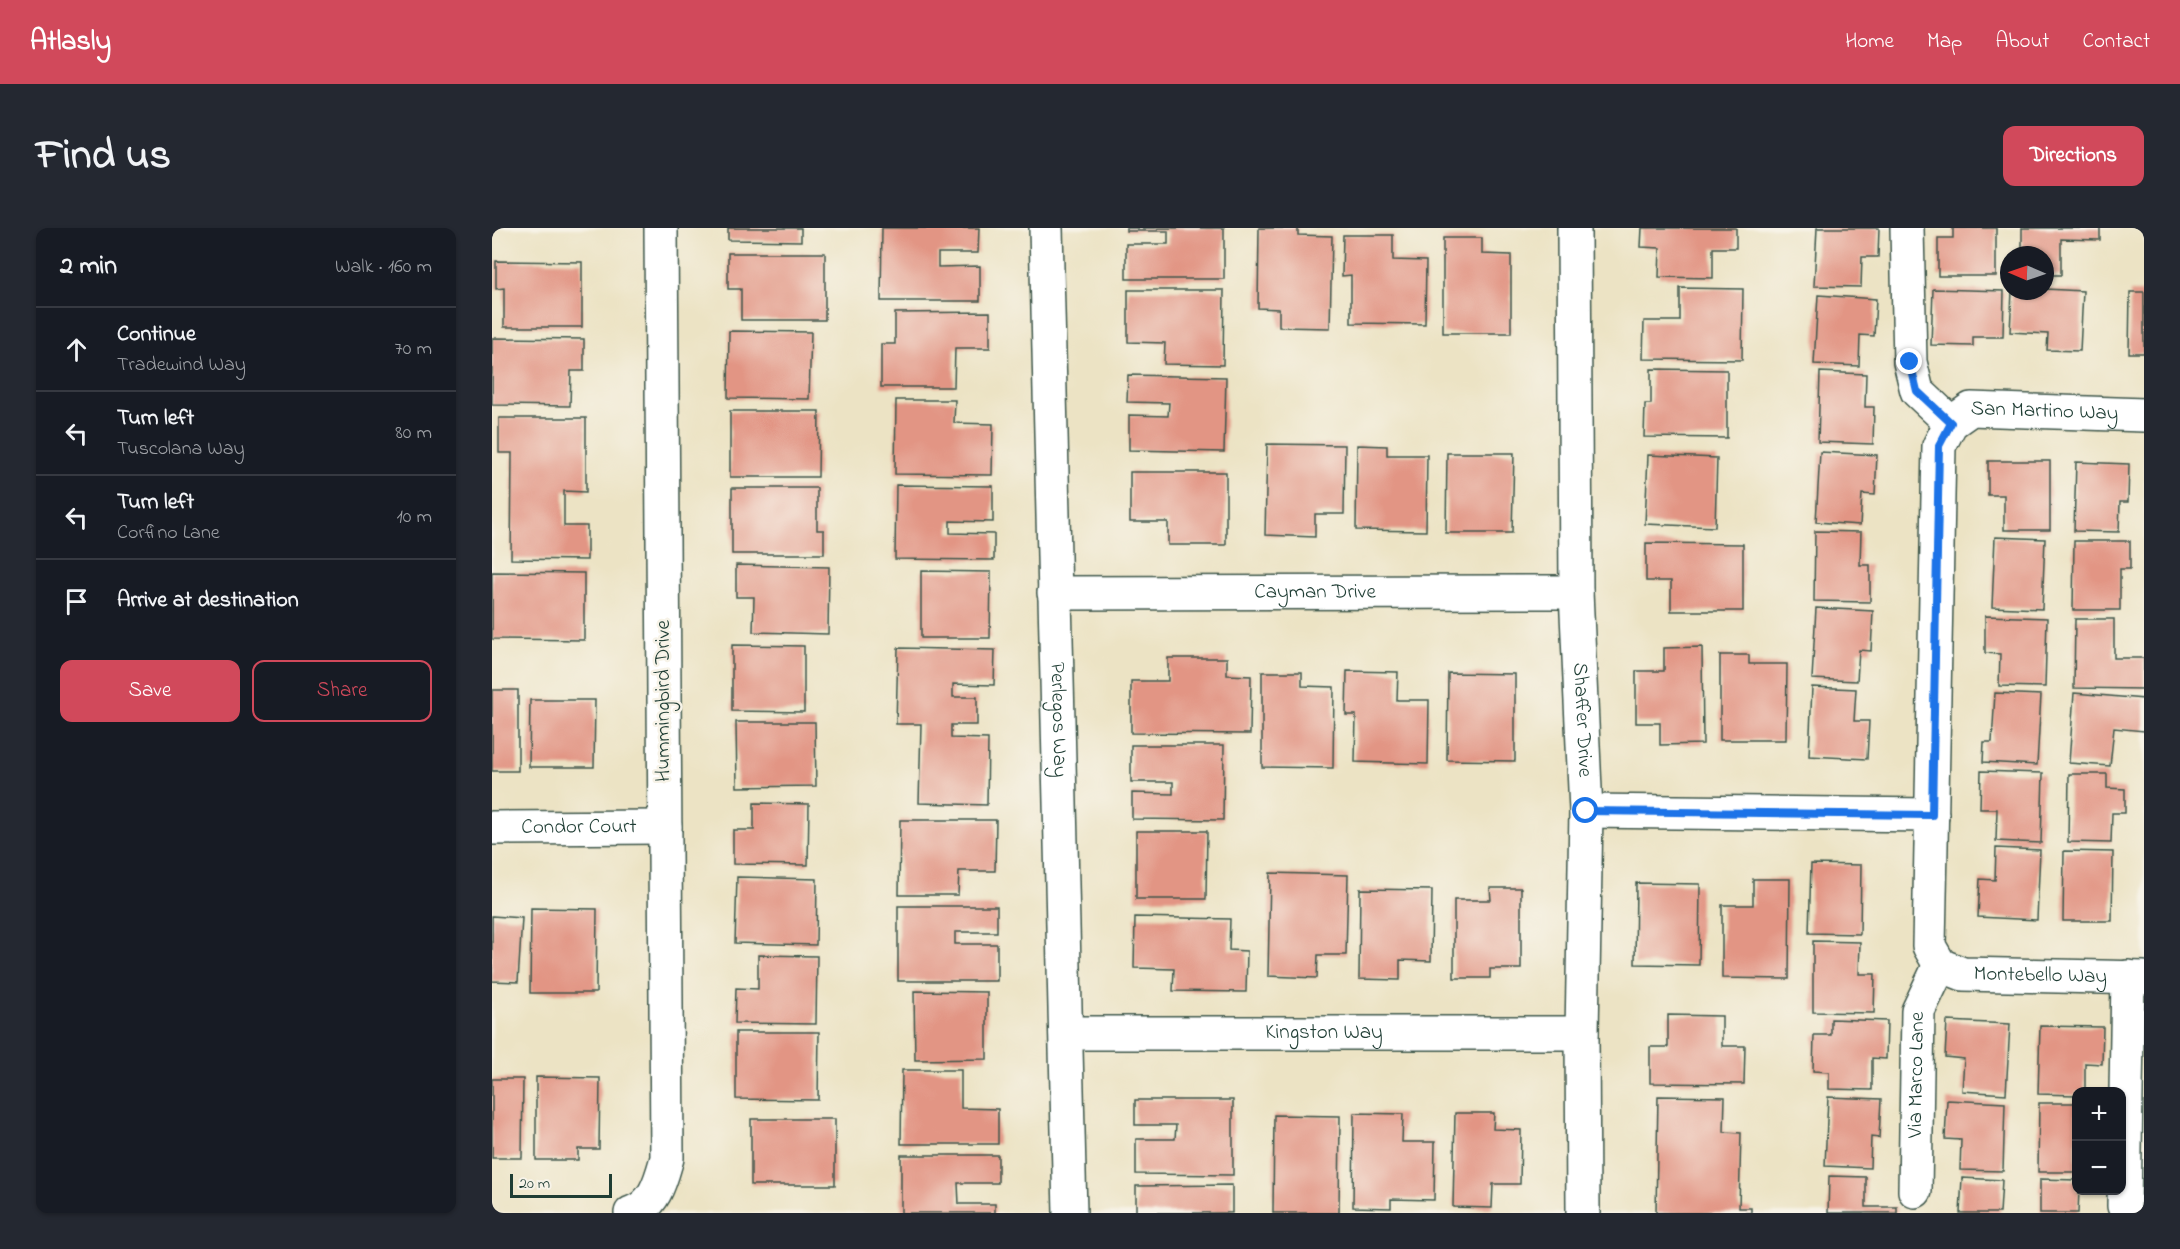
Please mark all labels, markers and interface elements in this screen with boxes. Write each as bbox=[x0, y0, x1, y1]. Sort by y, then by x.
text: Atlasly bbox=[30, 22, 111, 63]
text: Home bbox=[1845, 27, 1894, 57]
text: Map bbox=[1927, 27, 1962, 57]
text: About bbox=[1995, 27, 2049, 57]
text: Contact bbox=[2082, 27, 2150, 57]
text: Find us bbox=[36, 126, 171, 187]
button: Directions bbox=[2003, 126, 2144, 186]
north arrow bbox=[2000, 246, 2054, 300]
text: 2 min bbox=[60, 248, 117, 286]
text: Walk · 160 m bbox=[335, 253, 432, 282]
text: Continue bbox=[117, 319, 196, 351]
icon: ahead bbox=[60, 333, 93, 366]
text: 70 m bbox=[395, 335, 432, 364]
route end bbox=[1896, 348, 1922, 374]
text: Tradewind Way bbox=[117, 351, 246, 380]
street label: San Martino Way bbox=[1970, 394, 2119, 431]
text: Turn left bbox=[117, 403, 194, 435]
icon: left bbox=[60, 417, 93, 450]
text: 80 m bbox=[395, 419, 432, 448]
text: Tuscolana Way bbox=[117, 435, 245, 464]
text: Turn left bbox=[117, 487, 194, 519]
icon: left bbox=[60, 501, 93, 534]
text: 10 m bbox=[396, 503, 432, 532]
text: Corfino Lane bbox=[117, 519, 220, 548]
street label: Cayman Drive bbox=[1254, 577, 1376, 610]
icon: arrive bbox=[60, 585, 93, 618]
text: Arrive at destination bbox=[117, 585, 299, 617]
street label: Hummingbird Drive bbox=[649, 620, 681, 782]
button: Save bbox=[60, 660, 240, 722]
button: Share bbox=[252, 660, 432, 722]
street label: Perlegos Way bbox=[1041, 662, 1074, 778]
street label: Shaffer Drive bbox=[1564, 662, 1599, 779]
route start bbox=[1572, 797, 1598, 823]
street label: Condor Court bbox=[521, 812, 637, 843]
street label: Montebello Way bbox=[1973, 959, 2107, 994]
street label: Via Marco Lane bbox=[1901, 1011, 1933, 1139]
street label: Kingston Way bbox=[1265, 1018, 1383, 1050]
map controls bbox=[2072, 1087, 2126, 1195]
button: + bbox=[2072, 1087, 2126, 1141]
button: − bbox=[2072, 1141, 2126, 1195]
scale bar bbox=[510, 1171, 612, 1198]
text: 20 m bbox=[519, 1172, 550, 1196]

